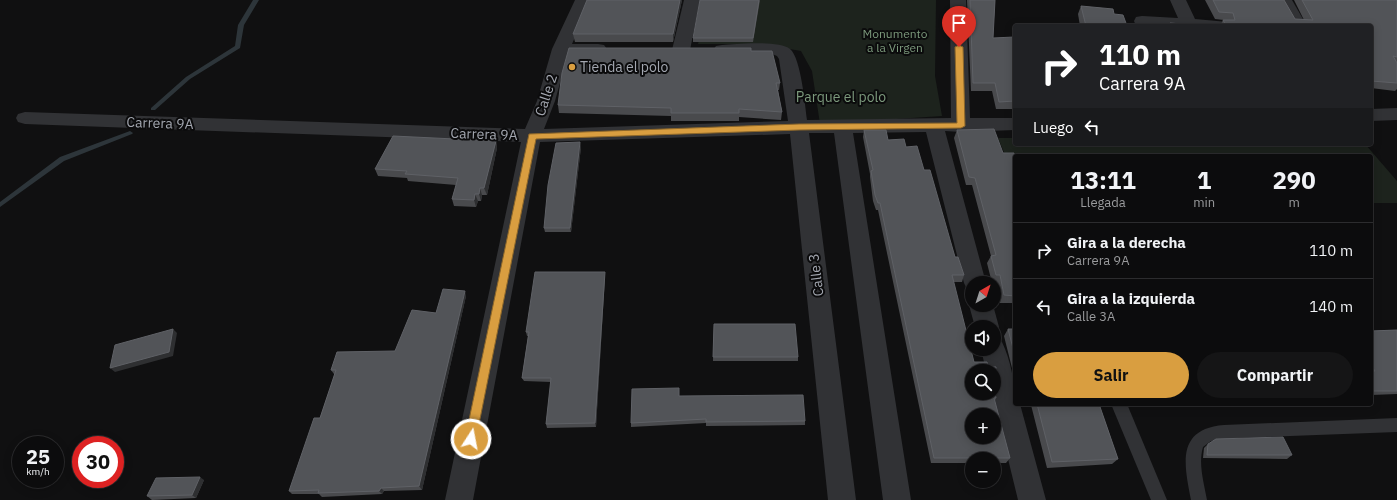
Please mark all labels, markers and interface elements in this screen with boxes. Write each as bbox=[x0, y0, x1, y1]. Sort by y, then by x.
pin bbox=[942, 6, 976, 47]
icon: arrive bbox=[948, 12, 970, 34]
park label: Monumento a la Virgen bbox=[863, 26, 928, 55]
text: 110 m bbox=[1099, 36, 1181, 73]
icon: right bbox=[1033, 40, 1085, 92]
place label: Tienda el polo bbox=[580, 58, 669, 76]
marker: Tienda el polo bbox=[567, 62, 577, 72]
street label: Calle 2 bbox=[531, 72, 561, 118]
text: Carrera 9A bbox=[1099, 72, 1186, 95]
park label: Parque el polo bbox=[796, 88, 886, 106]
street label: Carrera 9A bbox=[126, 113, 194, 133]
icon: left bbox=[1081, 116, 1103, 138]
text: Luego bbox=[1033, 118, 1073, 137]
street label: Carrera 9A bbox=[450, 124, 518, 144]
text: 13:11 bbox=[1070, 164, 1136, 196]
text: 1 bbox=[1197, 164, 1211, 196]
text: 290 bbox=[1272, 164, 1316, 196]
text: Llegada bbox=[1080, 194, 1126, 211]
text: min bbox=[1193, 194, 1215, 211]
text: m bbox=[1288, 194, 1300, 211]
text: Gira a la derecha bbox=[1067, 233, 1186, 252]
icon: right bbox=[1033, 240, 1055, 262]
text: 110 m bbox=[1309, 241, 1353, 260]
text: Carrera 9A bbox=[1067, 252, 1130, 269]
street label: Calle 3 bbox=[804, 253, 828, 297]
north arrow bbox=[965, 276, 1001, 312]
map controls bbox=[965, 276, 1001, 488]
text: Gira a la izquierda bbox=[1067, 289, 1195, 308]
icon: left bbox=[1033, 296, 1055, 318]
text: 140 m bbox=[1309, 297, 1353, 316]
text: Calle 3A bbox=[1067, 308, 1115, 325]
button: sound bbox=[965, 320, 1001, 356]
button: Salir bbox=[1033, 352, 1189, 398]
button: Compartir bbox=[1197, 352, 1353, 398]
button: search bbox=[965, 364, 1001, 400]
button: + bbox=[965, 408, 1001, 444]
position arrow bbox=[450, 418, 492, 460]
speed limit sign: 30 bbox=[72, 436, 124, 488]
text: 25 bbox=[26, 443, 50, 470]
button: − bbox=[965, 452, 1001, 488]
text: km/h bbox=[26, 465, 50, 478]

